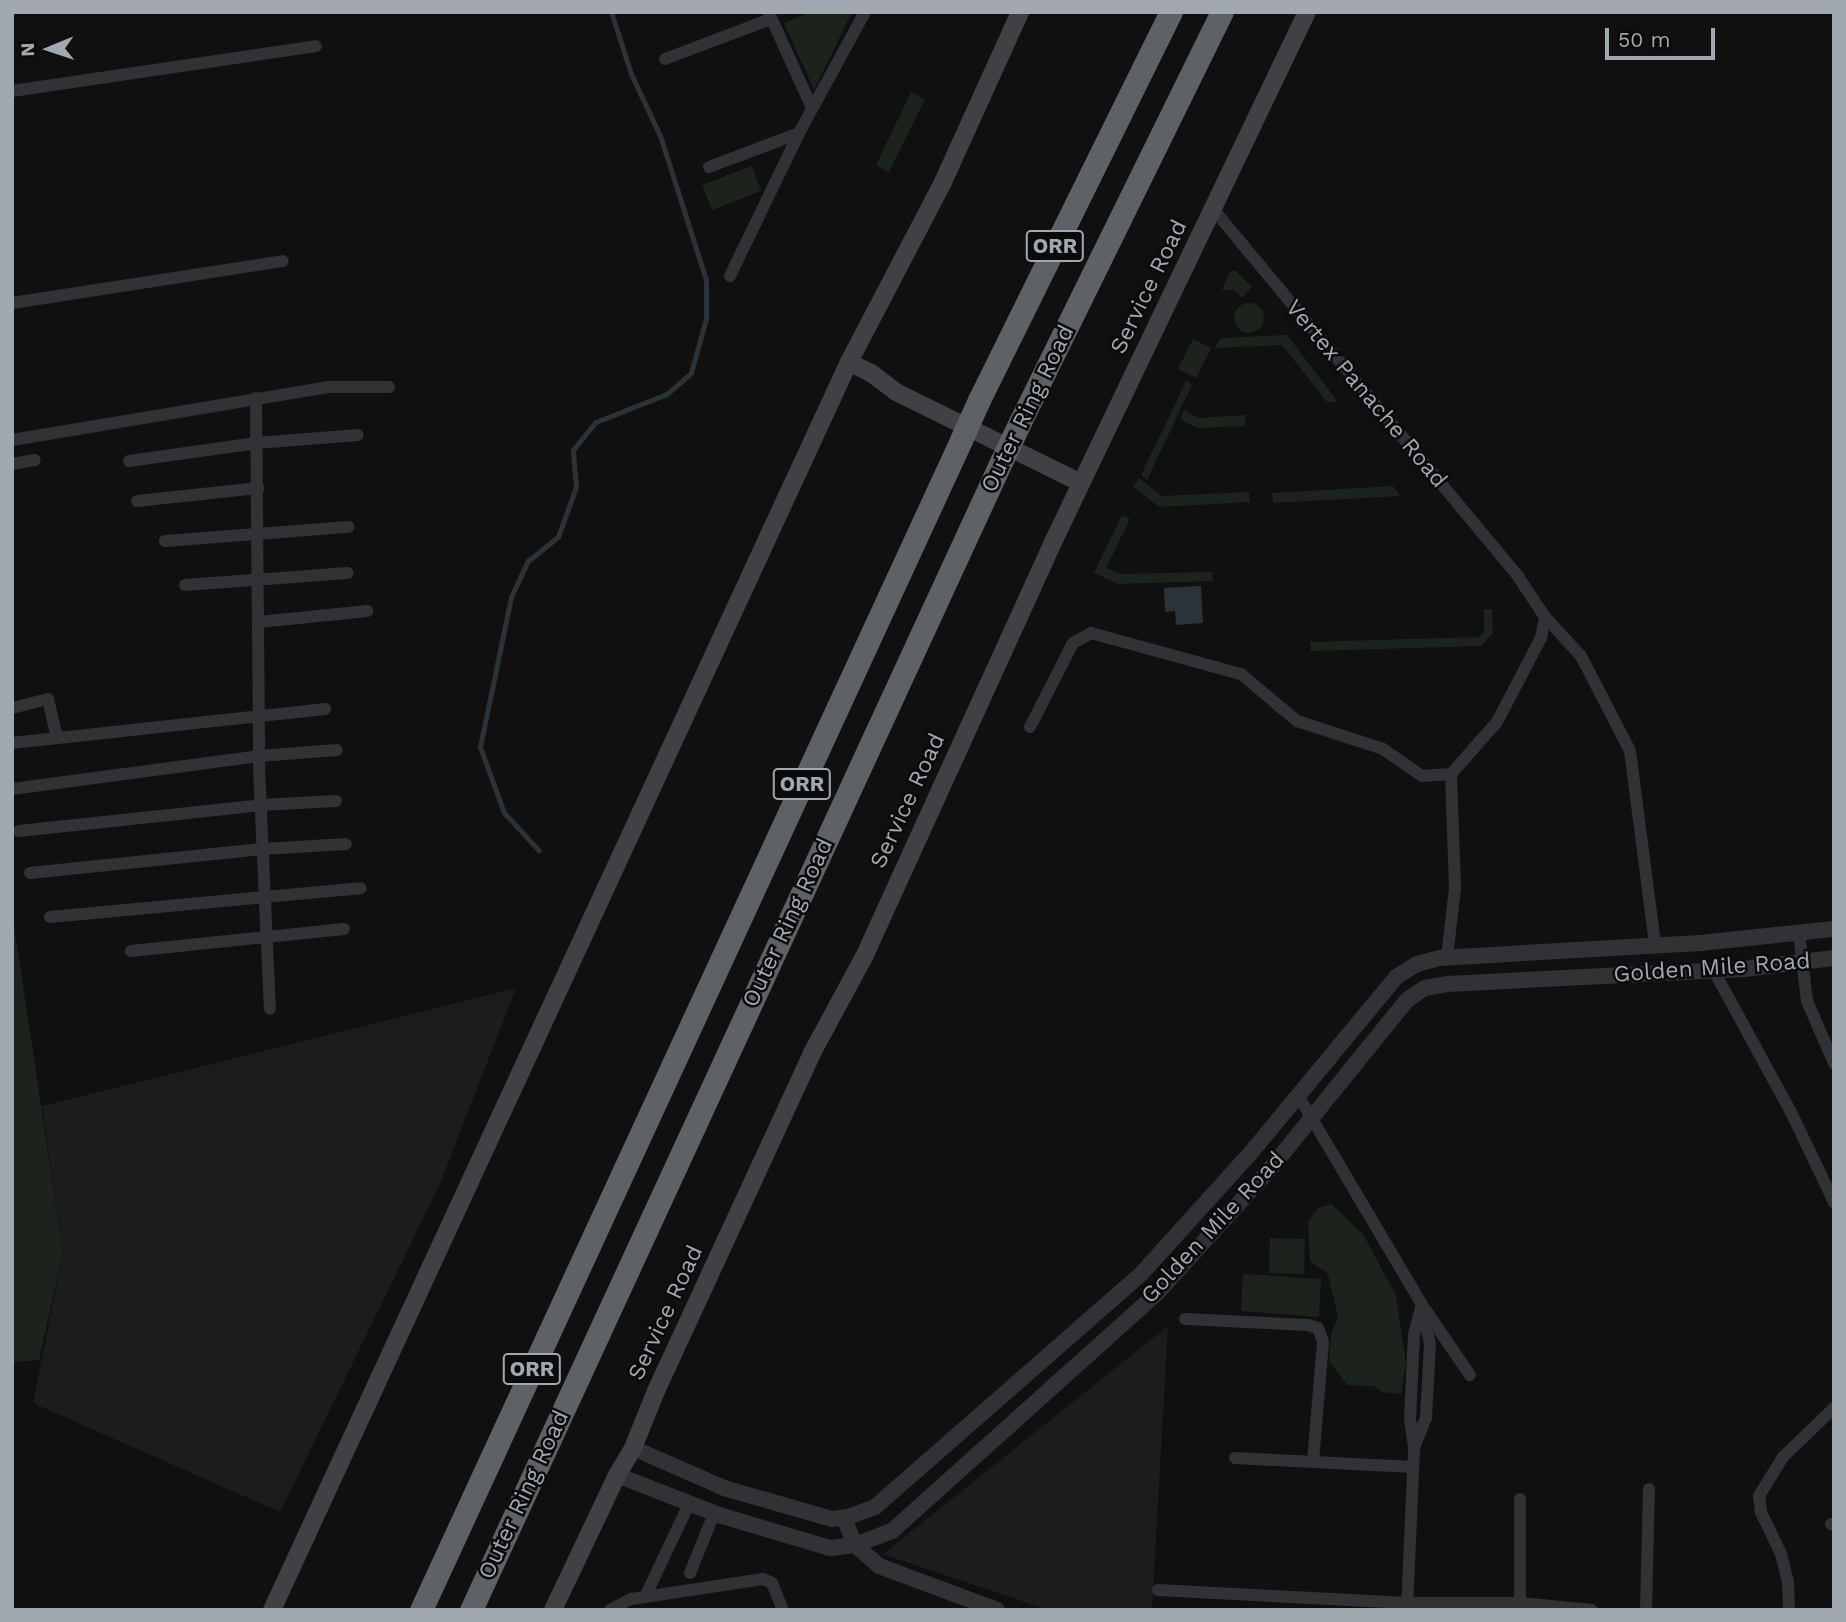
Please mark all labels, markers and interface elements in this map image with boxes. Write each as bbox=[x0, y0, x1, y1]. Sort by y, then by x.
north arrow bbox=[14, 14, 84, 84]
scale bar bbox=[1608, 14, 1718, 58]
text: 50 m bbox=[1618, 27, 1670, 52]
text: N bbox=[16, 42, 39, 57]
street label: Service Road bbox=[1105, 216, 1193, 358]
road number: ORR bbox=[1025, 229, 1085, 264]
street label: Vertex Panache Road bbox=[1279, 294, 1453, 494]
street label: Outer Ring Road bbox=[975, 321, 1081, 497]
street label: Service Road bbox=[865, 729, 951, 873]
road number: ORR bbox=[772, 766, 832, 802]
street label: Outer Ring Road bbox=[737, 834, 839, 1012]
street label: Golden Mile Road bbox=[1613, 947, 1811, 989]
street label: Golden Mile Road bbox=[1136, 1146, 1290, 1310]
street label: Service Road bbox=[623, 1241, 709, 1385]
road number: ORR bbox=[502, 1352, 562, 1386]
street label: Outer Ring Road bbox=[473, 1406, 575, 1584]

